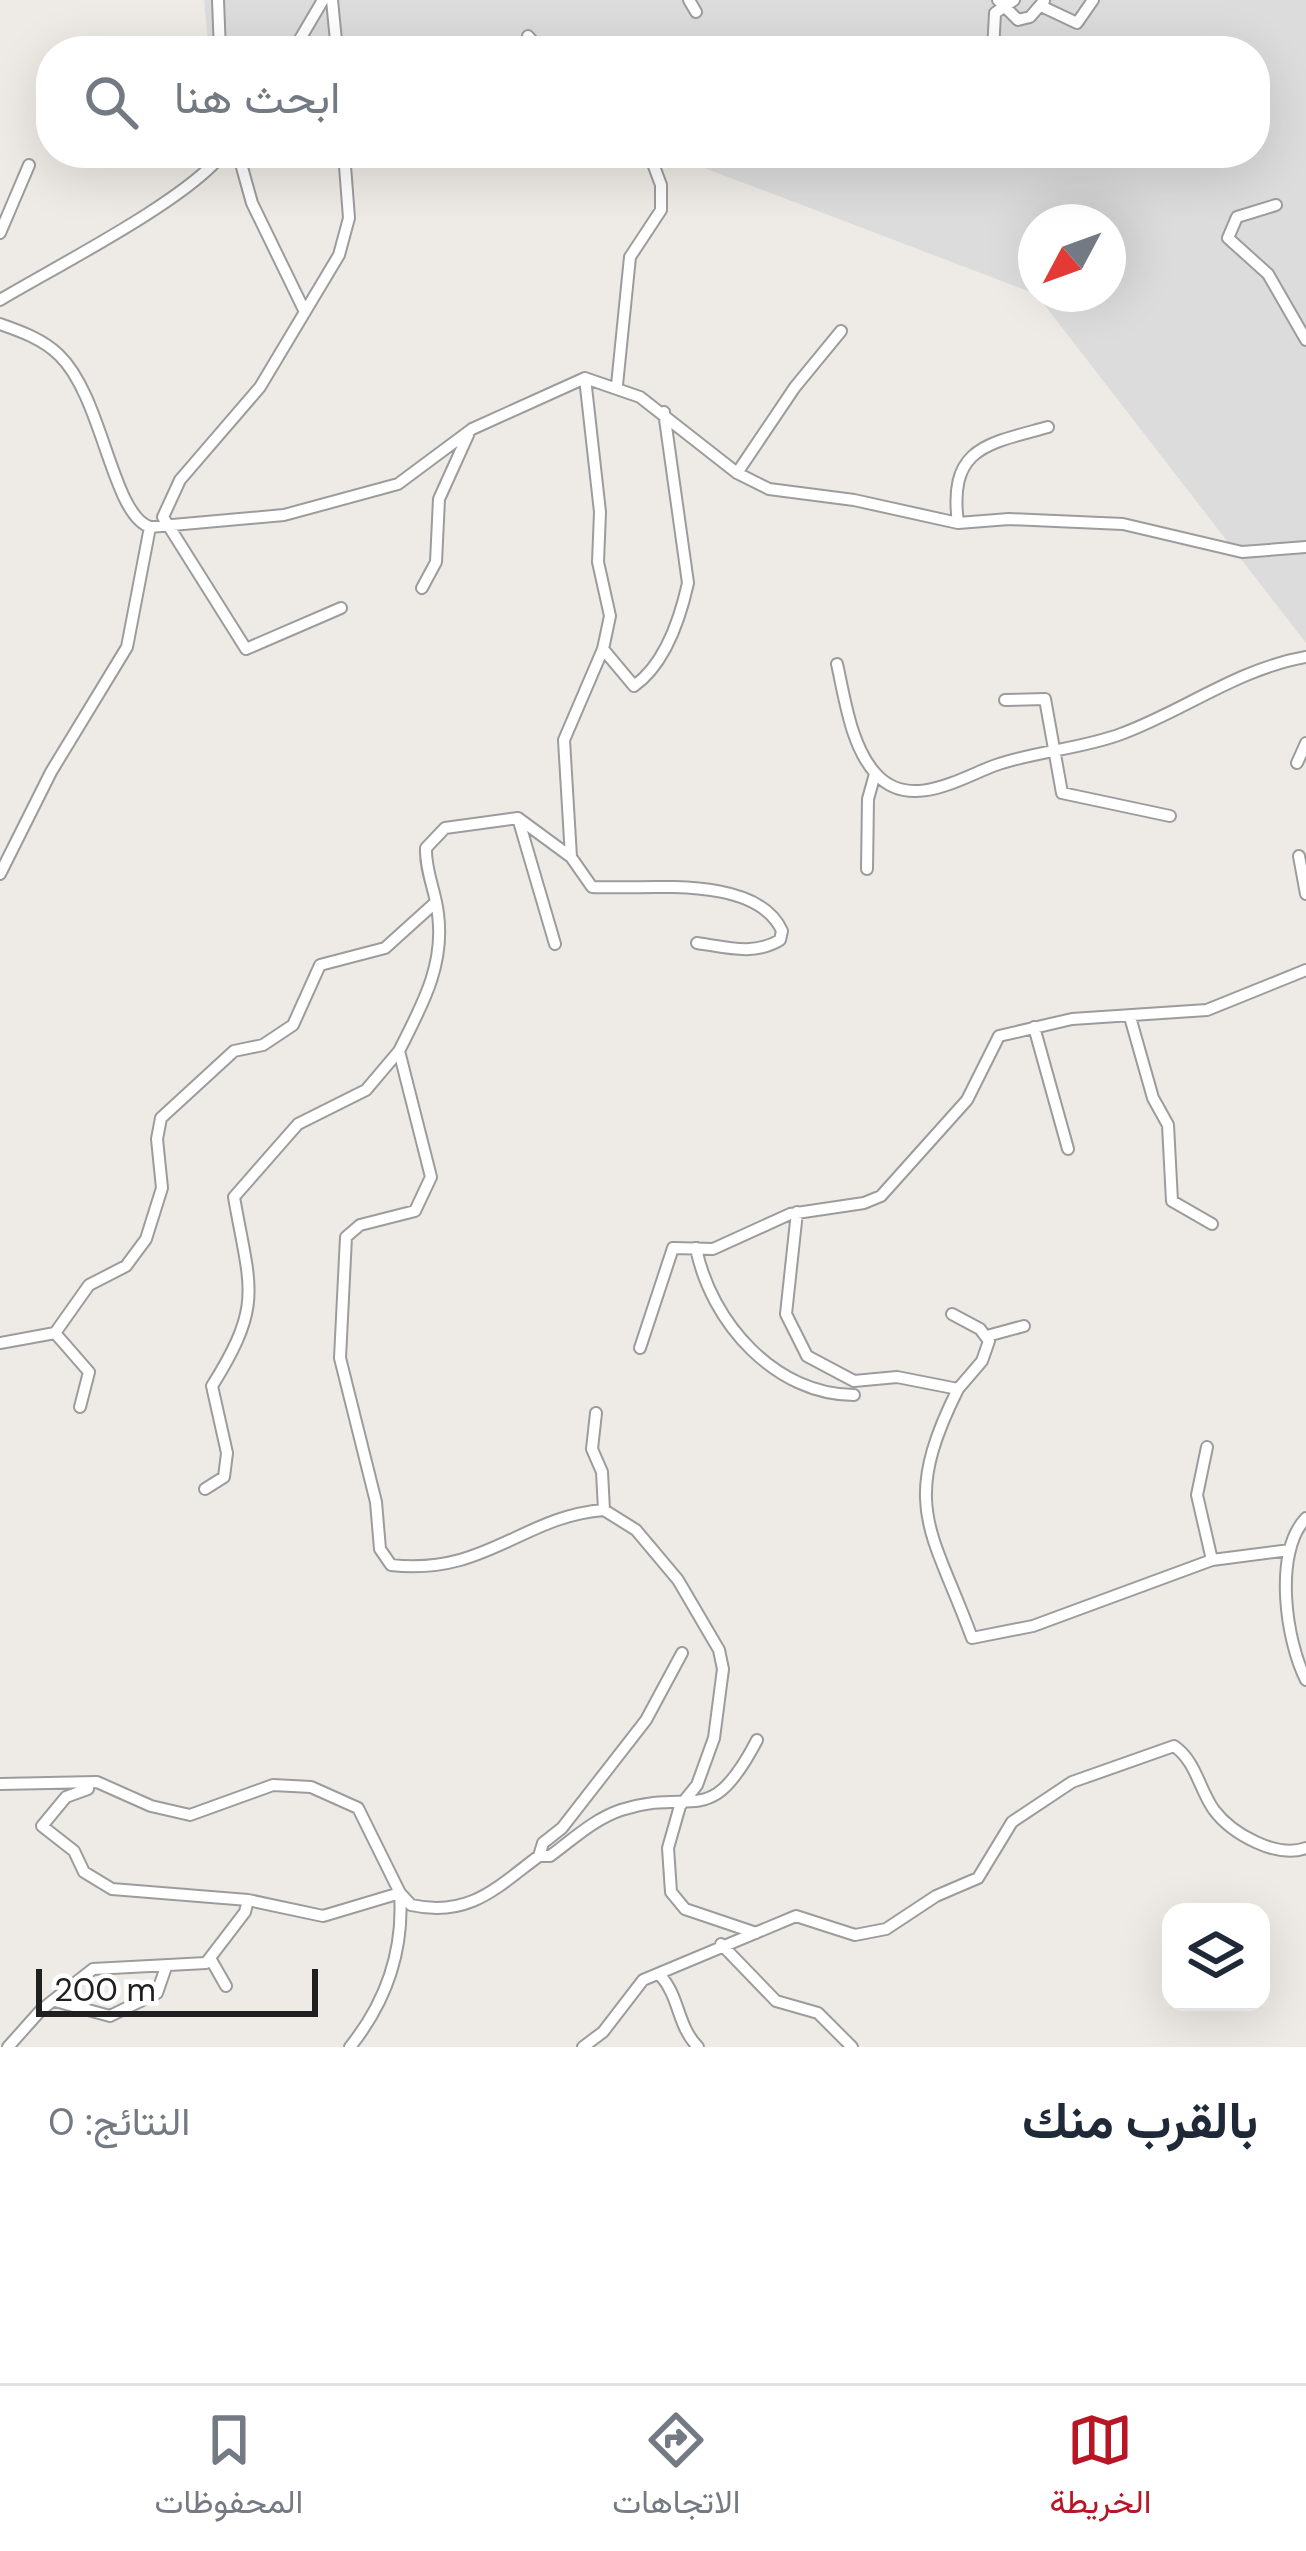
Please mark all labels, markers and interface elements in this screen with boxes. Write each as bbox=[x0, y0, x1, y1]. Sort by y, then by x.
search box bbox=[36, 36, 1270, 168]
text: ابحث هنا bbox=[174, 68, 340, 127]
icon: search bbox=[78, 69, 144, 135]
north arrow bbox=[1018, 204, 1126, 312]
map controls bbox=[1162, 1903, 1270, 2011]
button: layers bbox=[1162, 1903, 1270, 2011]
scale bar bbox=[36, 1963, 318, 2016]
text: 200 m bbox=[54, 1968, 156, 2011]
text: بالقرب منك bbox=[1022, 2087, 1258, 2154]
text: النتائج: 0 bbox=[48, 2096, 190, 2147]
tab: المحفوظات bbox=[155, 2407, 303, 2531]
tab: الاتجاهات bbox=[612, 2407, 740, 2531]
tab: الخريطة bbox=[1049, 2407, 1151, 2531]

